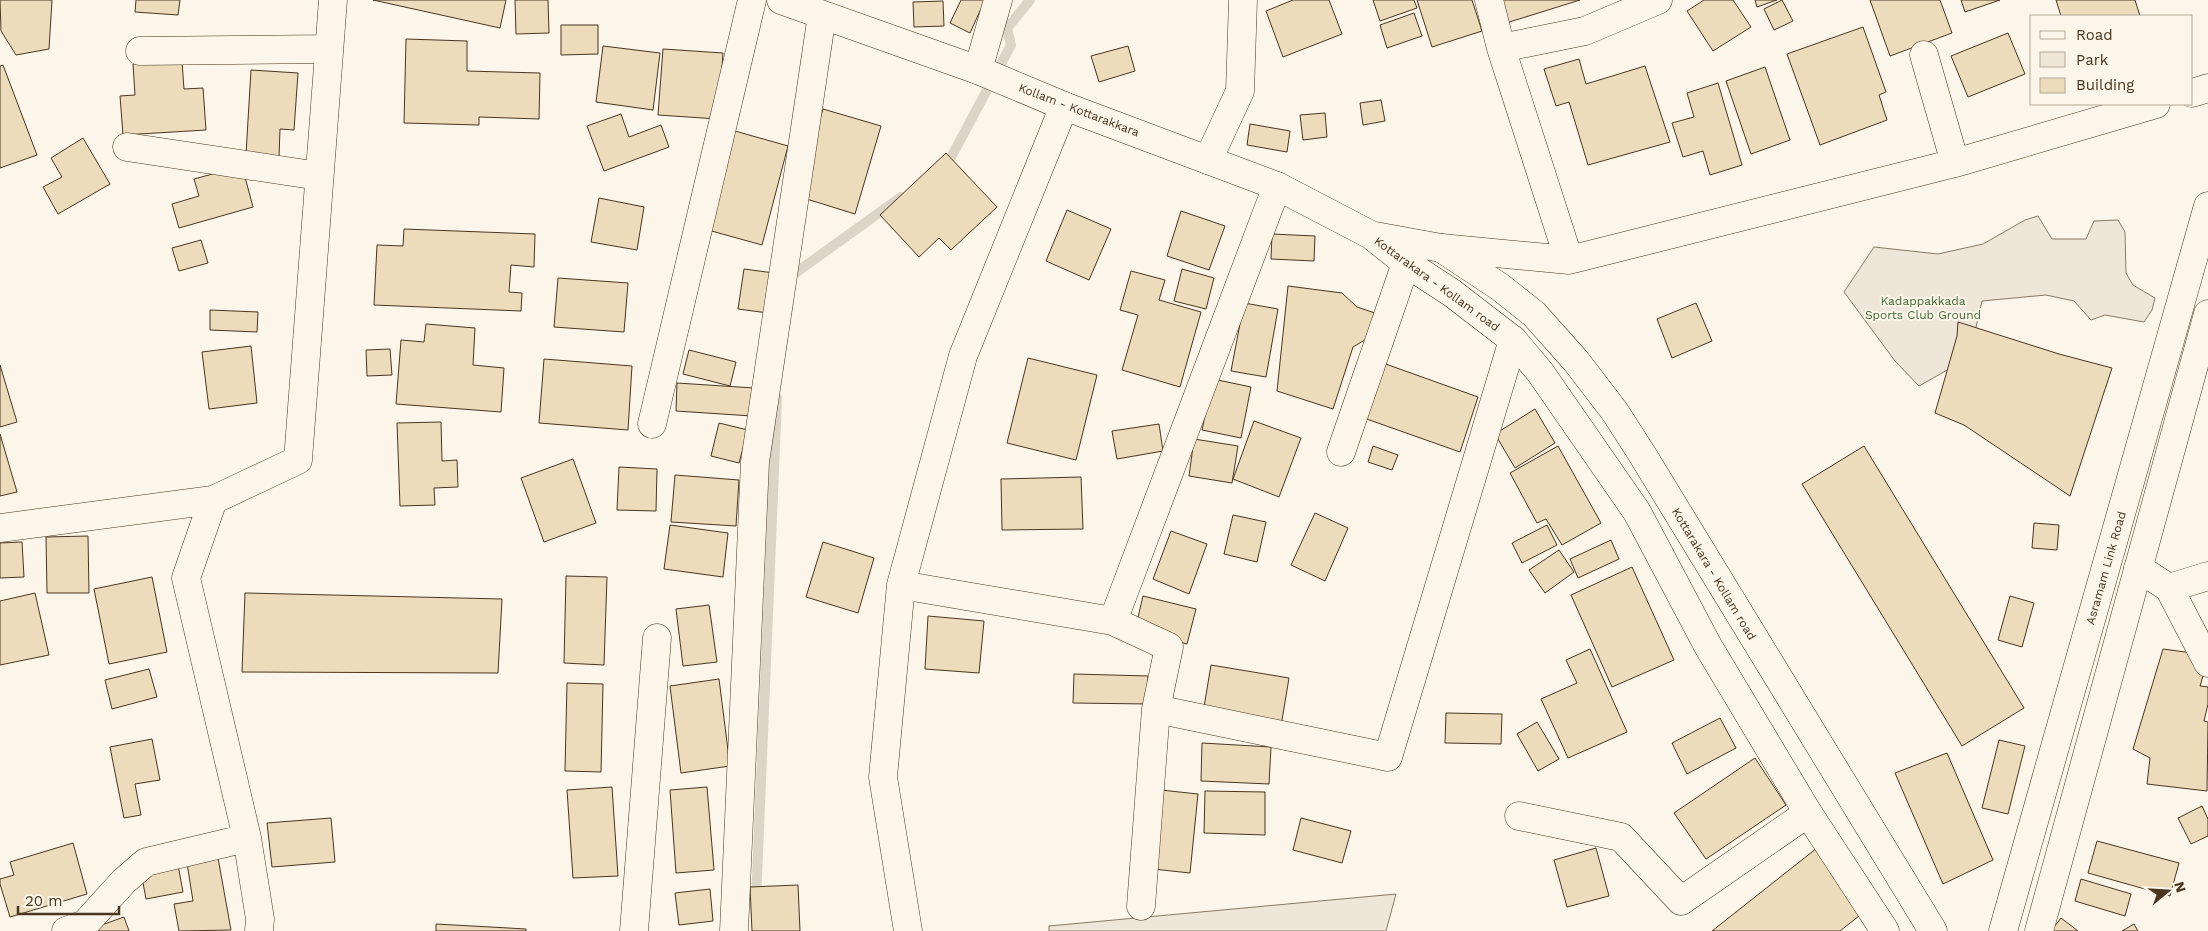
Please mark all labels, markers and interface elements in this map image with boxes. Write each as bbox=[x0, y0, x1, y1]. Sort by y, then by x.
legend bbox=[2030, 15, 2193, 105]
text: Road bbox=[2076, 26, 2113, 44]
text: Park bbox=[2076, 51, 2109, 69]
text: Building bbox=[2076, 76, 2134, 94]
street label: Kollam - Kottarakkara bbox=[1017, 80, 1142, 140]
street label: Kottarakara - Kollam road bbox=[1372, 234, 1502, 334]
park label: Kadappakkada Sports Club Ground bbox=[1865, 294, 1981, 322]
street label: Kottarakara - Kollam road bbox=[1669, 505, 1759, 643]
street label: Asramam Link Road bbox=[2083, 510, 2129, 626]
north arrow bbox=[2143, 866, 2193, 916]
text: N bbox=[2171, 880, 2190, 894]
scale bar bbox=[18, 884, 119, 916]
text: 20 m bbox=[25, 892, 63, 910]

